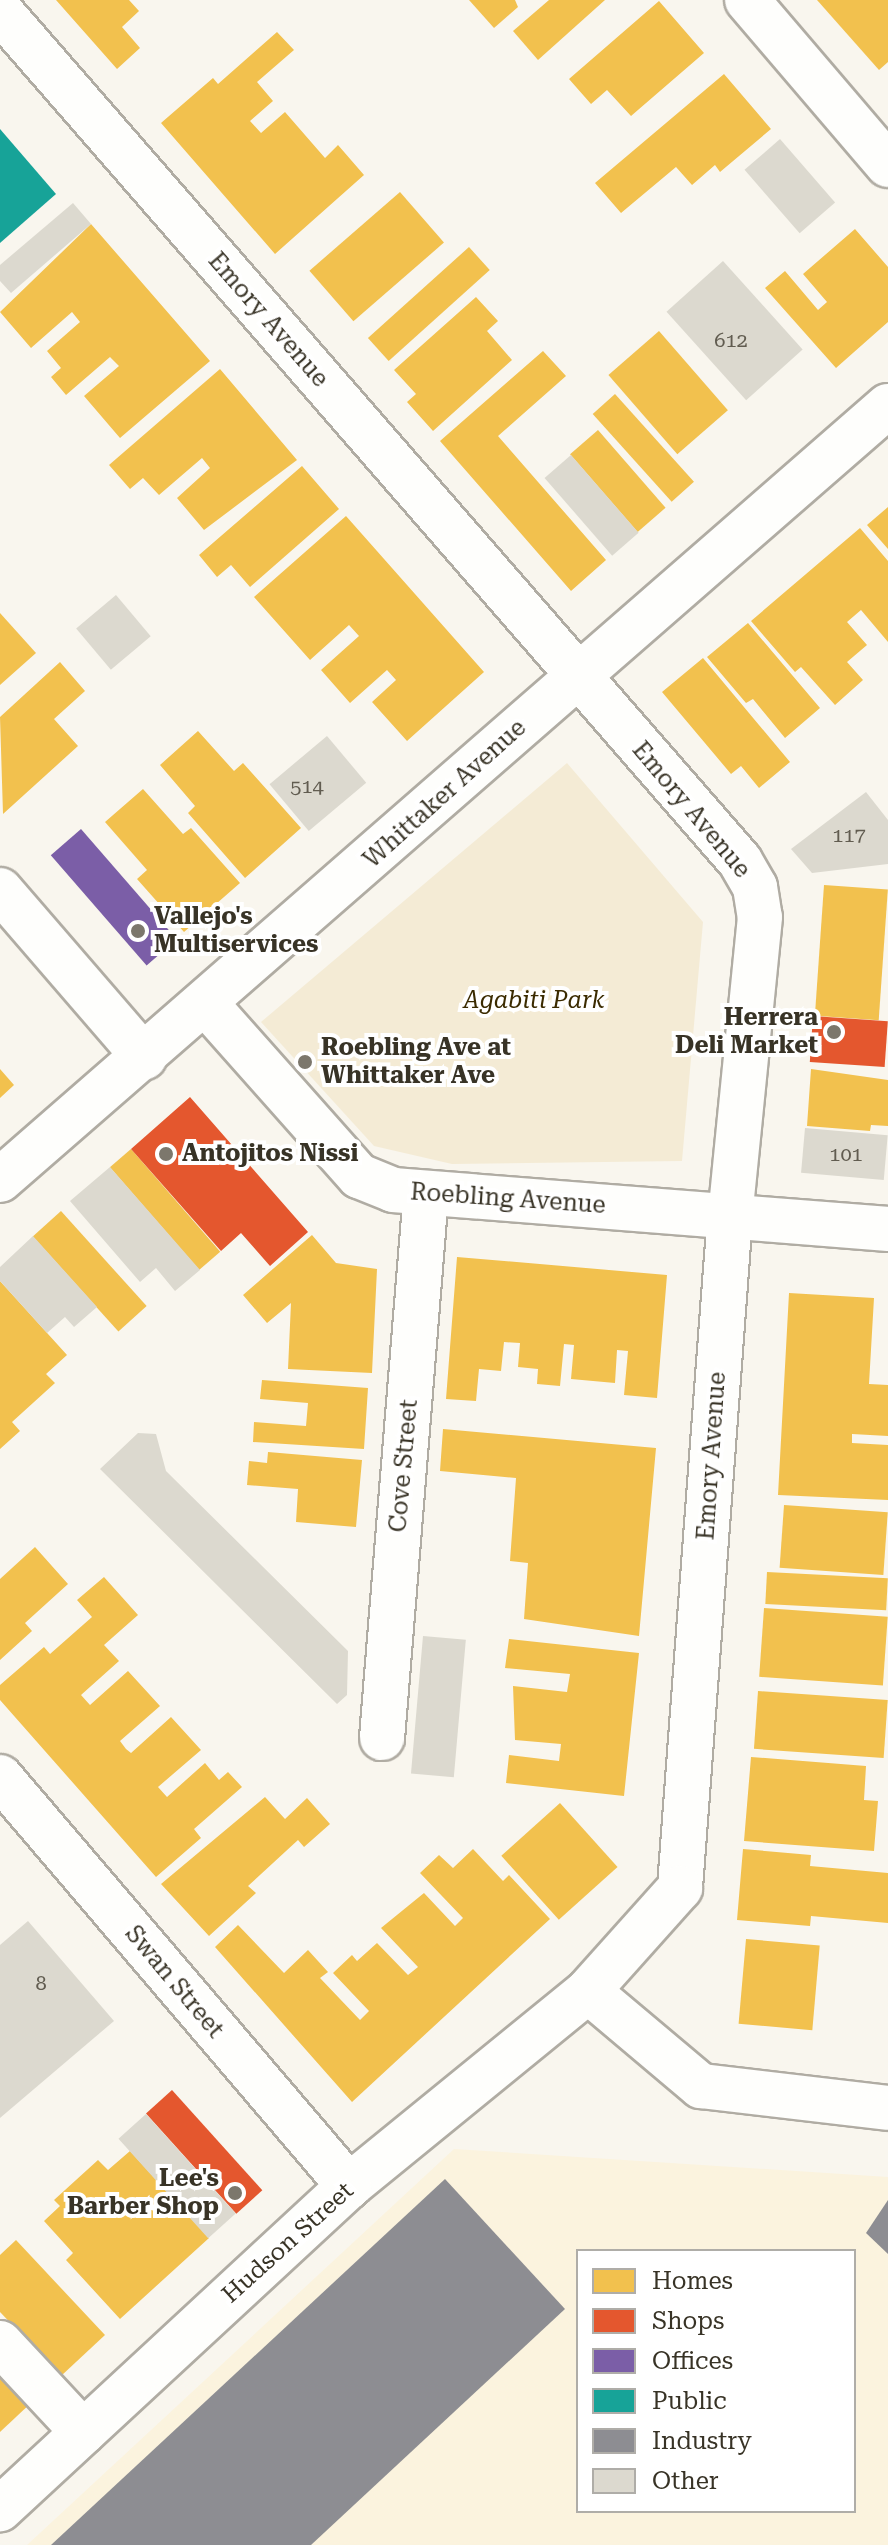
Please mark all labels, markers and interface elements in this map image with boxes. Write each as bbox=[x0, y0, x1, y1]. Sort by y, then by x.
street label: Emory Avenue bbox=[202, 247, 334, 393]
house number: 612 bbox=[714, 328, 748, 352]
street label: Whittaker Avenue bbox=[358, 714, 532, 874]
street label: Emory Avenue bbox=[626, 736, 756, 884]
house number: 514 bbox=[290, 774, 324, 798]
house number: 117 bbox=[832, 823, 866, 847]
place label: Vallejo's Multiservices bbox=[154, 903, 318, 959]
marker: Vallejo's Multiservices bbox=[129, 922, 147, 940]
park label: Agabiti Park bbox=[464, 987, 604, 1015]
place label: Herrera Deli Market bbox=[675, 1004, 818, 1060]
marker: Herrera Deli Market bbox=[825, 1023, 843, 1041]
place label: Roebling Ave at Whittaker Ave bbox=[321, 1034, 511, 1090]
marker: Roebling Ave at Whittaker Ave bbox=[296, 1053, 314, 1071]
place label: Antojitos Nissi bbox=[182, 1140, 358, 1168]
house number: 101 bbox=[829, 1142, 863, 1166]
marker: Antojitos Nissi bbox=[157, 1145, 175, 1163]
street label: Roebling Avenue bbox=[409, 1178, 607, 1220]
street label: Emory Avenue bbox=[692, 1371, 732, 1541]
street label: Cove Street bbox=[384, 1398, 424, 1534]
street label: Swan Street bbox=[119, 1920, 229, 2044]
house number: 8 bbox=[35, 1971, 47, 1995]
place label: Lee's Barber Shop bbox=[67, 2165, 219, 2221]
street label: Hudson Street bbox=[216, 2177, 360, 2309]
marker: Lee's Barber Shop bbox=[226, 2184, 244, 2202]
legend bbox=[576, 2249, 856, 2513]
text: Homes bbox=[652, 2267, 733, 2295]
text: Shops bbox=[652, 2307, 724, 2335]
text: Offices bbox=[652, 2347, 733, 2375]
text: Public bbox=[652, 2387, 727, 2415]
text: Industry bbox=[652, 2427, 752, 2455]
text: Other bbox=[652, 2467, 719, 2495]

